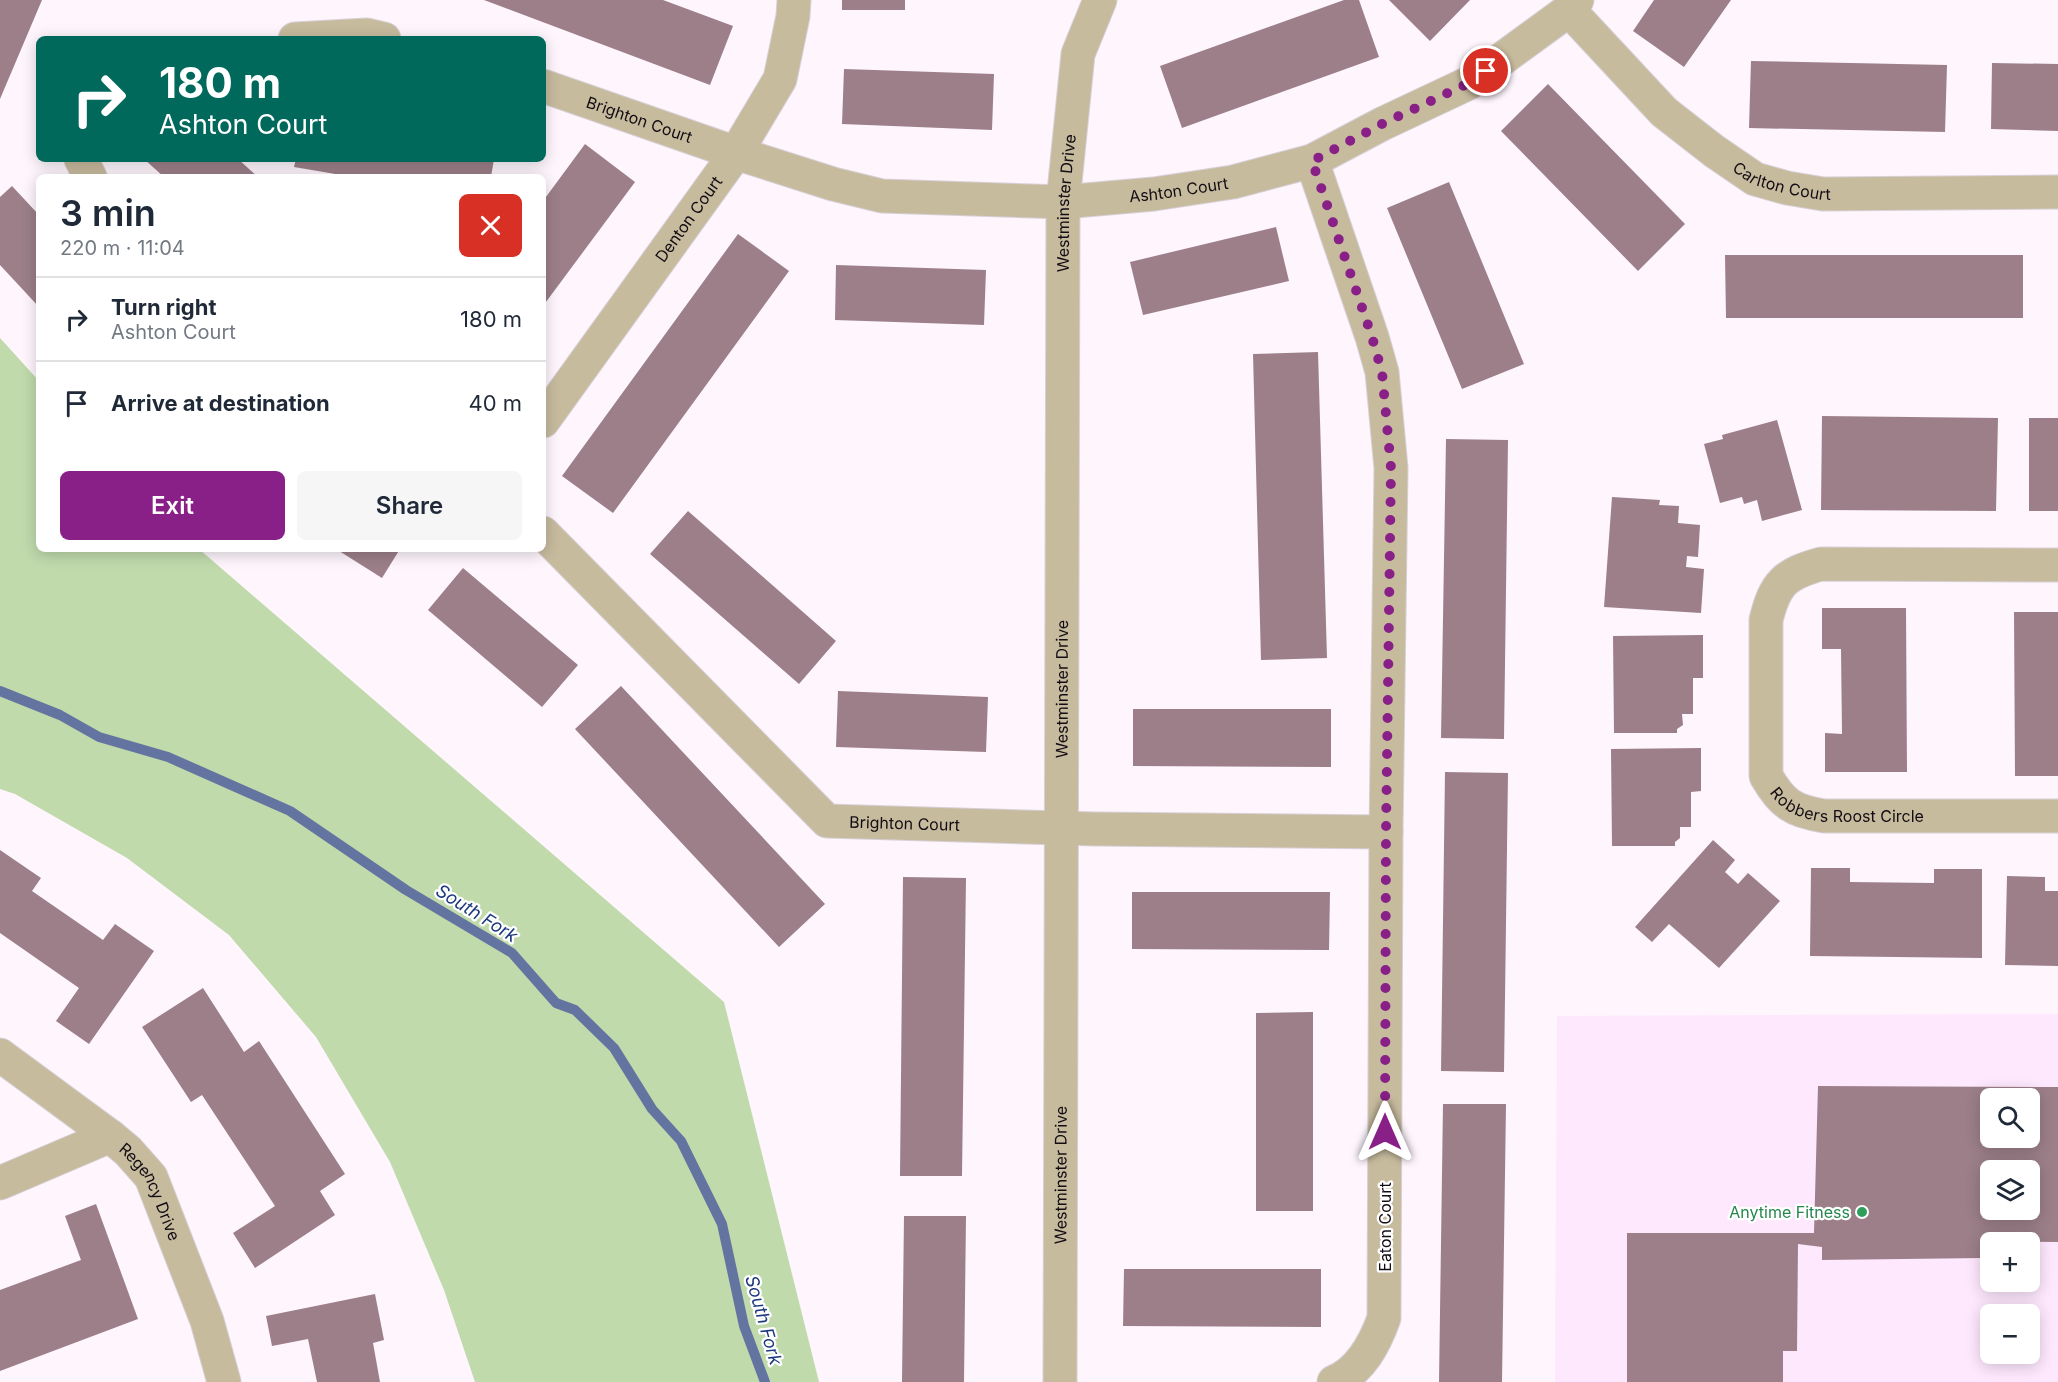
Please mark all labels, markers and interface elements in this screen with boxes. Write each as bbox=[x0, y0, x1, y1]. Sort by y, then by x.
pin bbox=[1460, 45, 1511, 96]
icon: arrive bbox=[1469, 54, 1502, 87]
text: 180 m bbox=[159, 57, 281, 108]
icon: right bbox=[60, 60, 138, 138]
street label: Brighton Court bbox=[584, 92, 695, 147]
text: Ashton Court bbox=[159, 108, 327, 141]
street label: Westminster Drive bbox=[1053, 133, 1080, 272]
street label: Carlton Court bbox=[1729, 157, 1831, 204]
street label: Denton Court bbox=[651, 172, 726, 266]
street label: Ashton Court bbox=[1128, 173, 1230, 206]
text: 3 min bbox=[60, 191, 156, 235]
button: close bbox=[459, 194, 522, 257]
text: 220 m · 11:04 bbox=[60, 236, 185, 260]
text: Turn right bbox=[111, 294, 217, 320]
icon: right bbox=[60, 303, 93, 336]
text: 180 m bbox=[460, 306, 522, 332]
text: Ashton Court bbox=[111, 320, 236, 344]
icon: arrive bbox=[60, 387, 93, 420]
text: Arrive at destination bbox=[111, 390, 330, 416]
text: 40 m bbox=[468, 390, 522, 416]
button: Exit bbox=[60, 471, 285, 540]
button: Share bbox=[297, 471, 522, 540]
street label: Westminster Drive bbox=[1052, 620, 1072, 758]
street label: Robbers Roost Circle bbox=[1766, 783, 1924, 826]
street label: Brighton Court bbox=[849, 812, 960, 835]
water label: South Fork bbox=[432, 880, 523, 947]
map controls bbox=[1980, 1088, 2040, 1364]
button: search bbox=[1980, 1088, 2040, 1148]
position arrow bbox=[1353, 1100, 1417, 1164]
street label: Westminster Drive bbox=[1050, 1106, 1071, 1244]
street label: Regency Drive bbox=[115, 1138, 185, 1243]
button: layers bbox=[1980, 1160, 2040, 1220]
street label: Eaton Court bbox=[1375, 1182, 1395, 1272]
place label: Anytime Fitness bbox=[1729, 1202, 1850, 1222]
marker: Anytime Fitness bbox=[1855, 1205, 1869, 1219]
button: + bbox=[1980, 1232, 2040, 1292]
water label: South Fork bbox=[741, 1273, 787, 1368]
button: − bbox=[1980, 1304, 2040, 1364]

